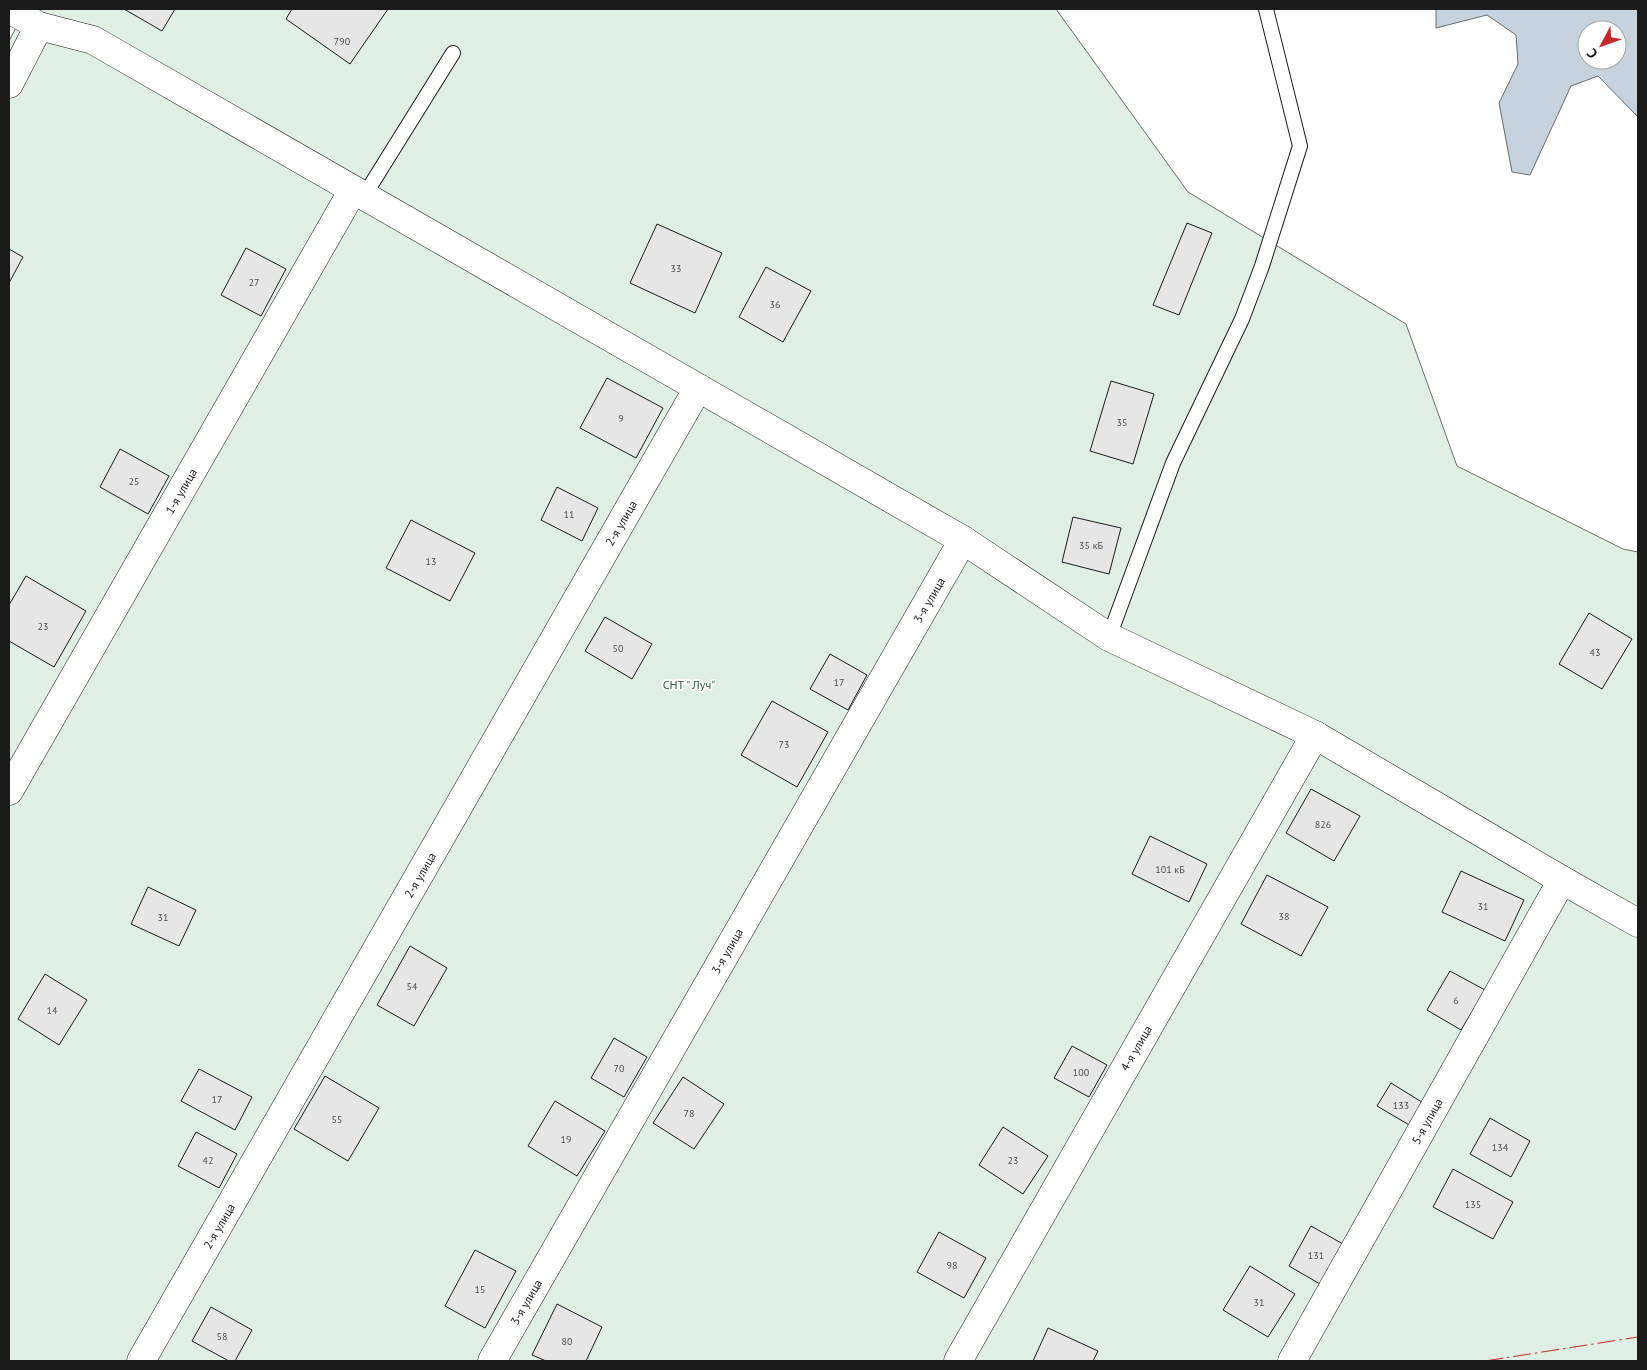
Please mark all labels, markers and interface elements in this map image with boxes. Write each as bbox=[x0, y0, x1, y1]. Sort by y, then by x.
north arrow bbox=[1577, 20, 1627, 70]
house number: 790 bbox=[334, 35, 351, 48]
text: С bbox=[1583, 45, 1602, 62]
house number: 33 bbox=[671, 262, 681, 275]
house number: 27 bbox=[249, 276, 259, 289]
house number: 36 bbox=[770, 298, 780, 311]
house number: 9 bbox=[618, 412, 624, 425]
house number: 35 bbox=[1117, 416, 1127, 429]
street label: 1-я улица bbox=[162, 465, 200, 517]
house number: 25 bbox=[129, 475, 139, 488]
street label: 2-я улица bbox=[602, 497, 640, 549]
house number: 11 bbox=[564, 508, 574, 521]
house number: 35 кБ bbox=[1079, 539, 1103, 552]
house number: 13 bbox=[426, 555, 436, 568]
street label: 3-я улица bbox=[910, 574, 948, 626]
house number: 23 bbox=[38, 620, 48, 633]
house number: 50 bbox=[613, 642, 624, 655]
house number: 43 bbox=[1590, 646, 1600, 659]
house number: 17 bbox=[834, 676, 844, 689]
park label: СНТ " Луч" bbox=[663, 677, 715, 692]
house number: 73 bbox=[779, 738, 789, 751]
house number: 826 bbox=[1315, 818, 1331, 831]
street label: 2-я улица bbox=[401, 849, 439, 901]
house number: 101 кБ bbox=[1155, 863, 1185, 876]
house number: 31 bbox=[1478, 900, 1488, 913]
house number: 38 bbox=[1279, 910, 1289, 923]
house number: 31 bbox=[158, 911, 168, 924]
street label: 3-я улица bbox=[708, 925, 746, 977]
house number: 54 bbox=[407, 980, 418, 993]
house number: 6 bbox=[1453, 994, 1459, 1007]
house number: 14 bbox=[47, 1004, 58, 1017]
street label: 4-я улица bbox=[1117, 1022, 1155, 1074]
house number: 70 bbox=[614, 1062, 625, 1075]
house number: 100 bbox=[1073, 1066, 1090, 1079]
house number: 17 bbox=[212, 1093, 222, 1106]
street label: 5-я улица bbox=[1408, 1095, 1446, 1147]
house number: 133 bbox=[1393, 1099, 1409, 1112]
house number: 78 bbox=[684, 1107, 694, 1120]
house number: 55 bbox=[332, 1113, 342, 1126]
house number: 19 bbox=[561, 1133, 571, 1146]
house number: 134 bbox=[1492, 1141, 1509, 1154]
house number: 42 bbox=[203, 1154, 213, 1167]
house number: 23 bbox=[1008, 1154, 1018, 1167]
house number: 135 bbox=[1465, 1198, 1481, 1211]
street label: 2-я улица bbox=[200, 1200, 238, 1252]
house number: 131 bbox=[1308, 1249, 1324, 1262]
house number: 98 bbox=[947, 1259, 957, 1272]
street label: 3-я улица bbox=[507, 1276, 545, 1328]
house number: 15 bbox=[475, 1283, 485, 1296]
house number: 31 bbox=[1254, 1296, 1264, 1309]
house number: 58 bbox=[217, 1330, 227, 1343]
house number: 80 bbox=[562, 1335, 573, 1348]

